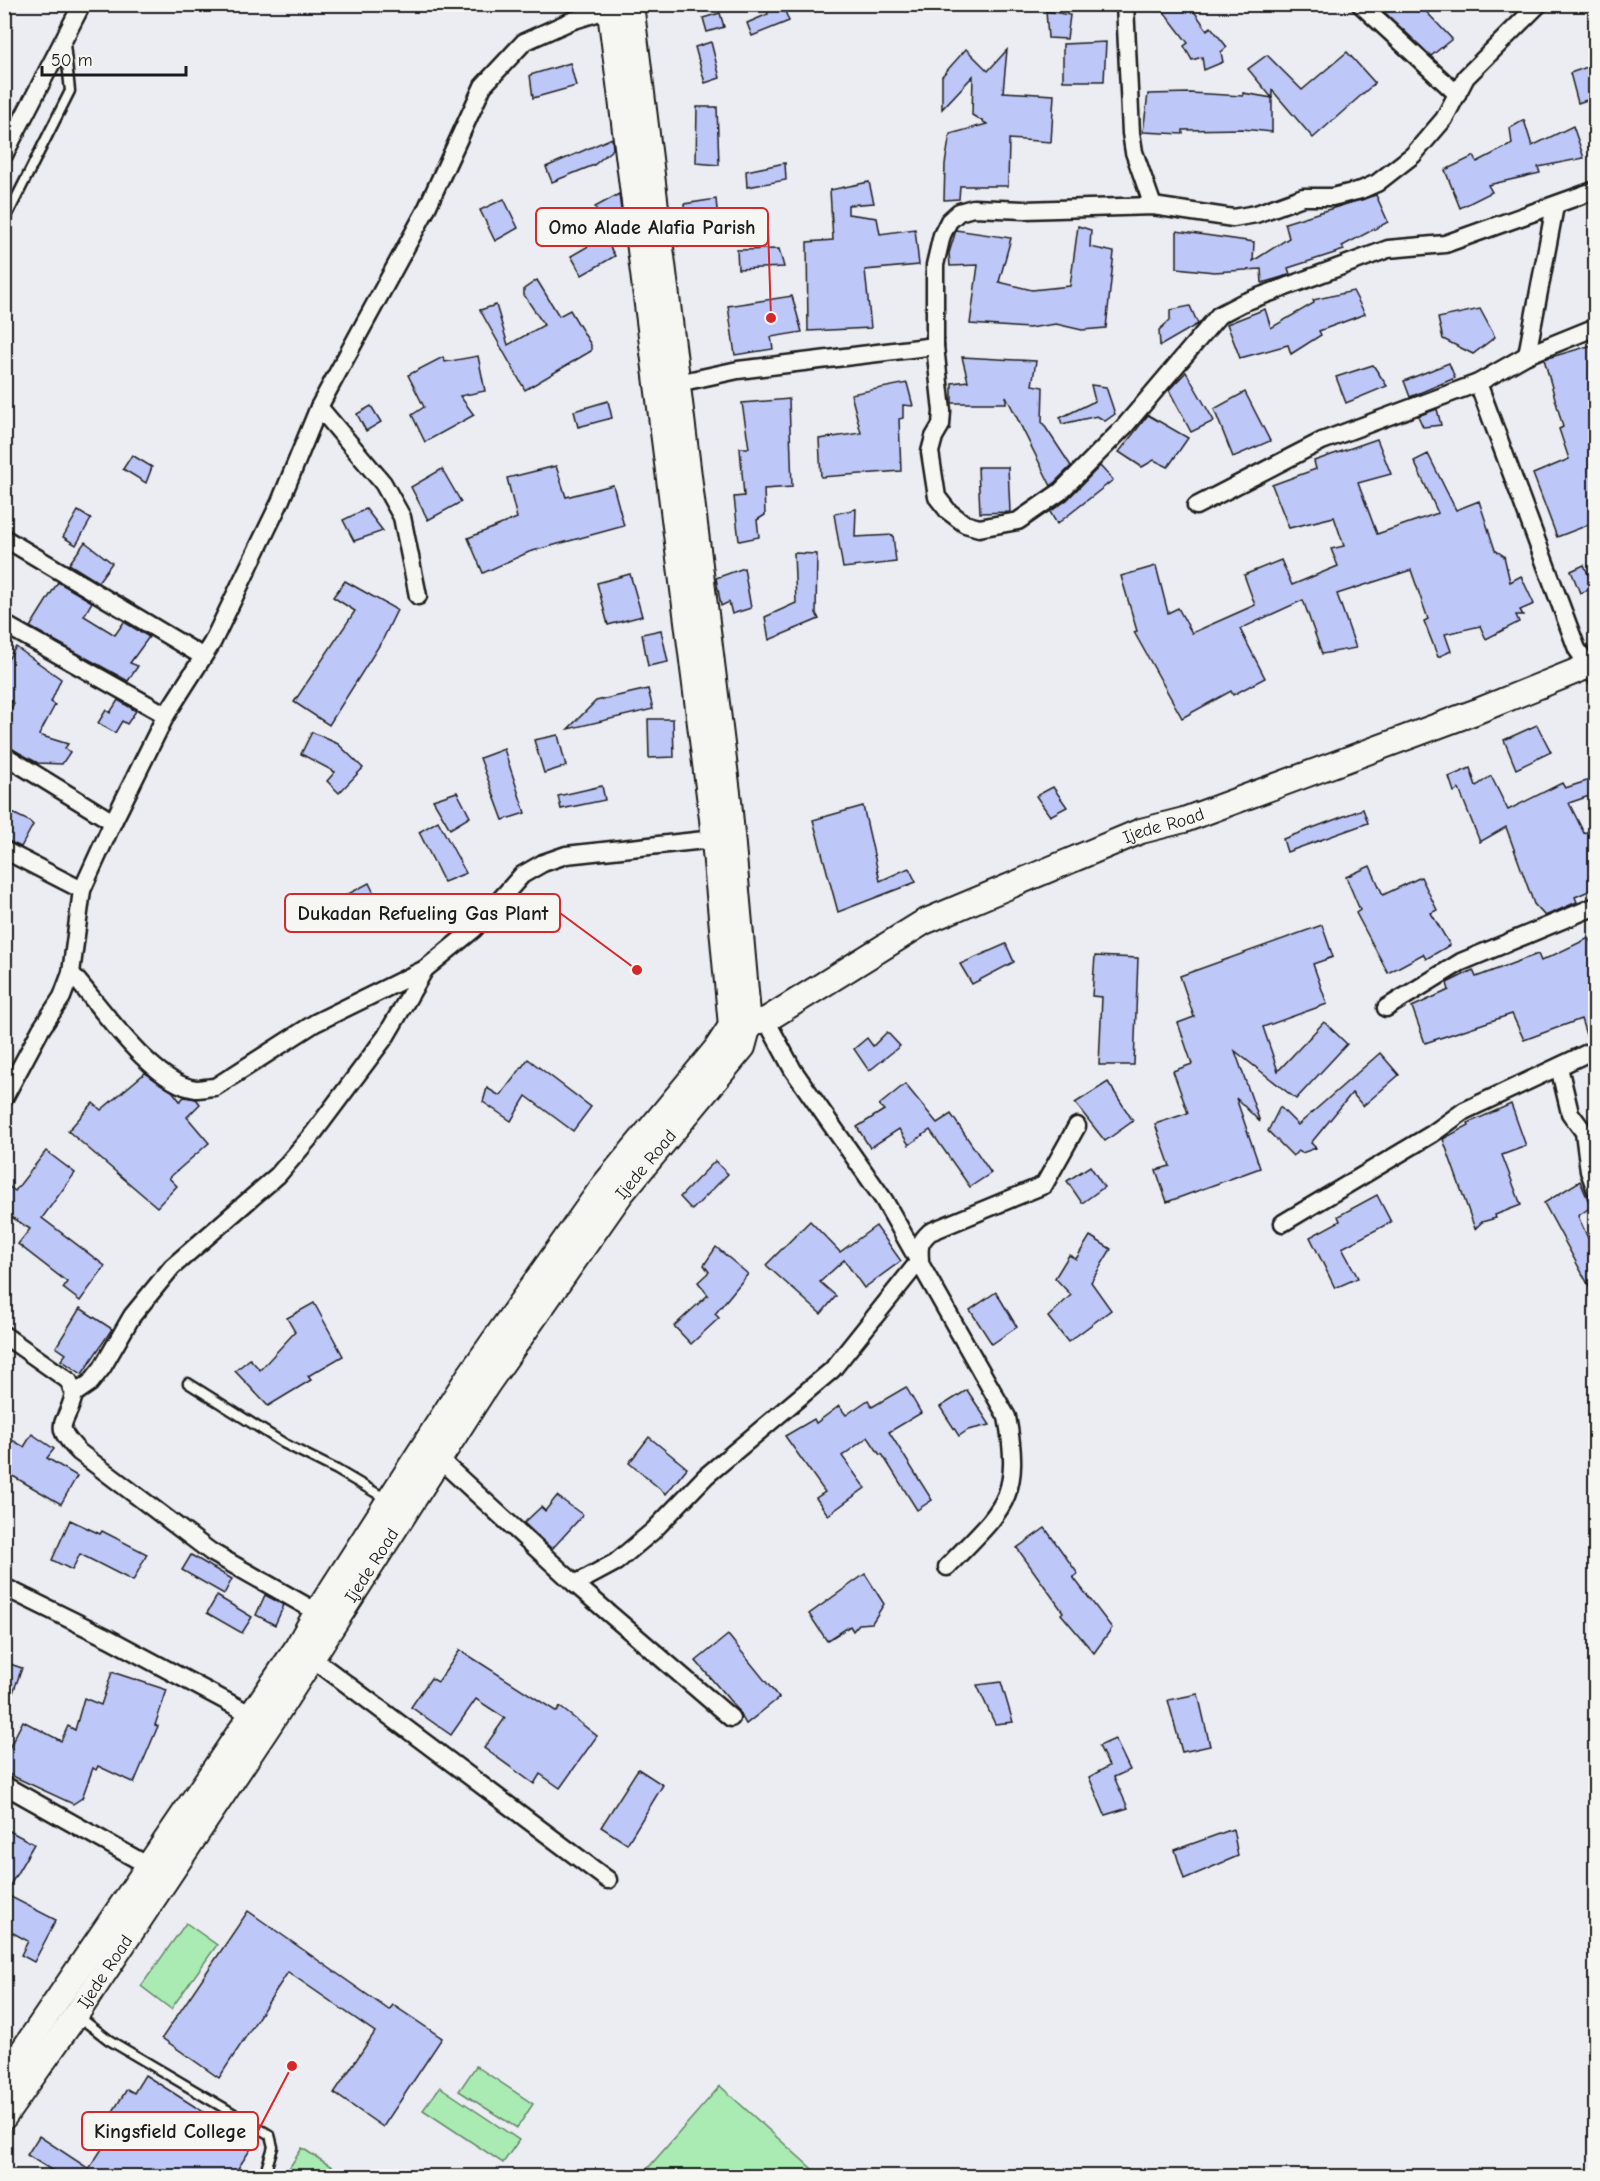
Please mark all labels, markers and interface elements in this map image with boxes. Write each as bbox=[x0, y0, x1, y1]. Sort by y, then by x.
scale bar bbox=[42, 39, 186, 77]
text: 50 m bbox=[51, 50, 93, 71]
callout: Omo Alade Alafia Parish bbox=[536, 208, 768, 246]
text: Omo Alade Alafia Parish bbox=[548, 216, 756, 239]
street label: Ijede Road bbox=[1120, 803, 1207, 848]
callout: Dukadan Refueling Gas Plant bbox=[285, 894, 560, 932]
text: Dukadan Refueling Gas Plant bbox=[298, 902, 549, 925]
street label: Ijede Road bbox=[611, 1126, 681, 1204]
street label: Ijede Road bbox=[341, 1525, 403, 1607]
street label: Ijede Road bbox=[73, 1931, 137, 2013]
callout: Kingsfield College bbox=[82, 2112, 258, 2150]
text: Kingsfield College bbox=[94, 2120, 246, 2143]

